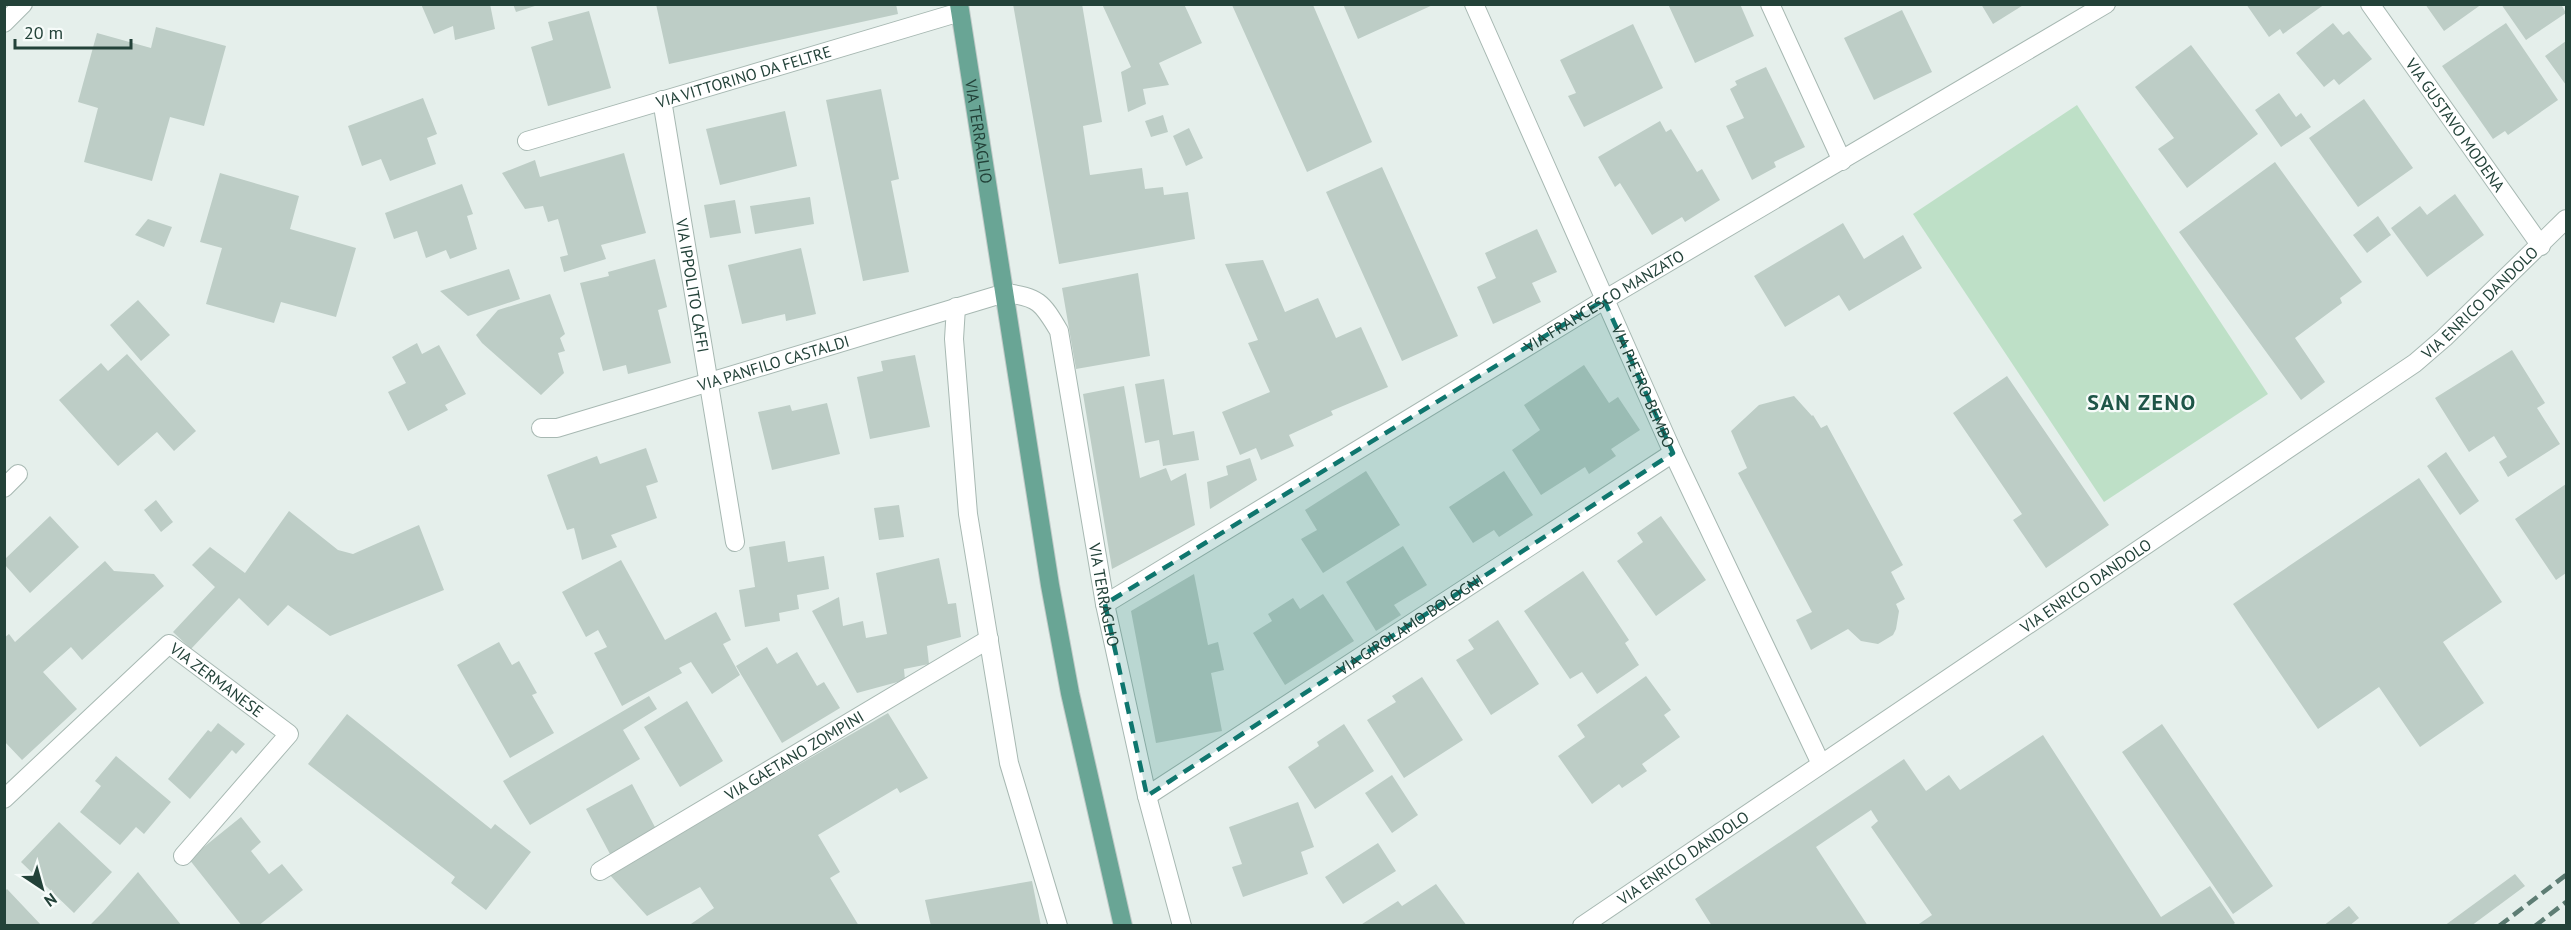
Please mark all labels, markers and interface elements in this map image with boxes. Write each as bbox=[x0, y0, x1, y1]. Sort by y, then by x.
scale bar bbox=[15, 12, 130, 50]
text: 20 m bbox=[24, 21, 63, 44]
street label: VIA VITTORINO DA FELTRE bbox=[653, 41, 834, 112]
street label: VIA GUSTAVO MODENA bbox=[2401, 53, 2510, 196]
street label: VIA TERRAGLIO bbox=[961, 77, 997, 185]
street label: VIA IPPOLITO CAFFI bbox=[672, 216, 714, 354]
street label: VIA ENRICO DANDOLO bbox=[2416, 242, 2542, 364]
street label: VIA FRANCESCO MANZATO bbox=[1519, 245, 1688, 357]
street label: VIA PIETRO BEMBO bbox=[1607, 320, 1679, 451]
street label: VIA PANFILO CASTALDI bbox=[694, 331, 852, 395]
district label: SAN ZENO bbox=[2087, 388, 2197, 416]
street label: VIA ENRICO DANDOLO bbox=[2015, 534, 2155, 638]
street label: VIA TERRAGLIO bbox=[1085, 541, 1124, 649]
street label: VIA GIROLAMO BOLOGNI bbox=[1332, 570, 1487, 680]
street label: VIA ZERMANESE bbox=[165, 638, 267, 721]
street label: VIA GAETANO ZOMPINI bbox=[720, 706, 867, 805]
street label: VIA ENRICO DANDOLO bbox=[1613, 806, 1753, 910]
north arrow bbox=[12, 858, 72, 918]
text: N bbox=[41, 889, 61, 911]

